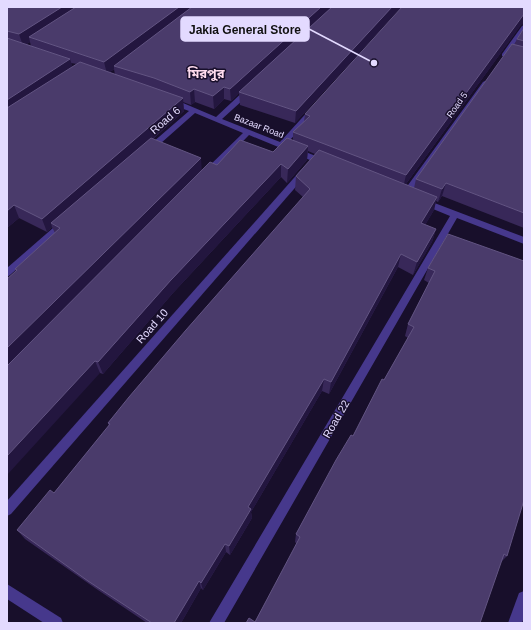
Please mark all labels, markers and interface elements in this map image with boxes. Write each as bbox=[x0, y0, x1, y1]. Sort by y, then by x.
callout: Jakia General Store bbox=[181, 17, 309, 41]
text: Jakia General Store bbox=[189, 23, 301, 37]
district label: মিরপুর bbox=[186, 66, 225, 82]
street label: Road 5 bbox=[445, 90, 469, 120]
street label: Road 6 bbox=[148, 104, 182, 136]
street label: Bazaar Road bbox=[233, 112, 285, 140]
street label: Road 10 bbox=[134, 306, 170, 346]
street label: Road 22 bbox=[320, 398, 352, 440]

